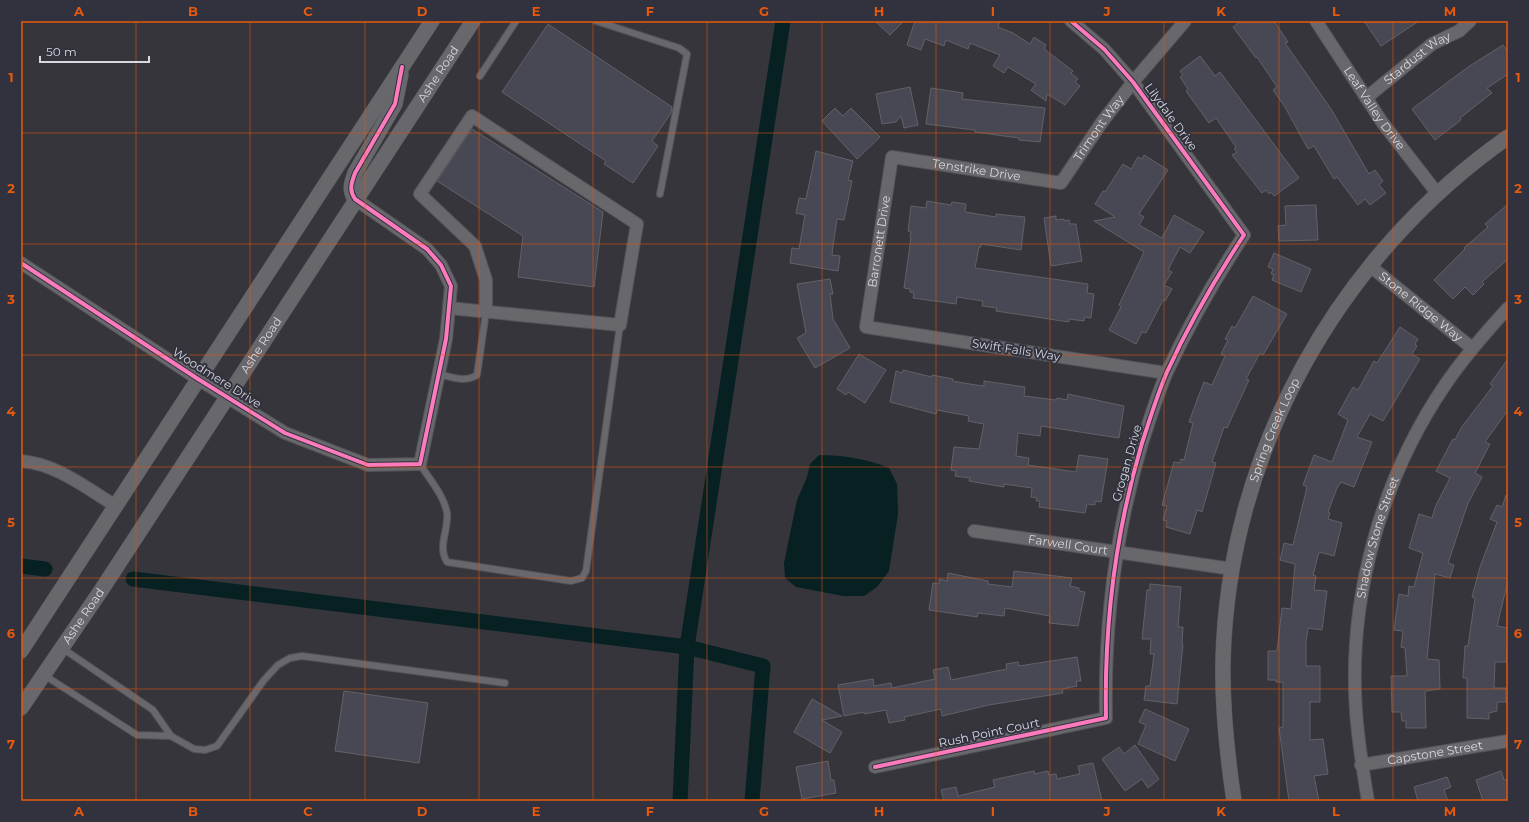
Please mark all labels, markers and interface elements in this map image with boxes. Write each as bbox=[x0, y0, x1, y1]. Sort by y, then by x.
text: A bbox=[73, 3, 85, 19]
text: B bbox=[188, 3, 198, 19]
text: C bbox=[303, 3, 313, 19]
text: D bbox=[417, 3, 428, 19]
text: E bbox=[532, 3, 541, 19]
text: F bbox=[646, 3, 654, 19]
text: G bbox=[759, 3, 769, 19]
text: H bbox=[874, 3, 884, 19]
text: I bbox=[991, 3, 995, 19]
text: J bbox=[1102, 3, 1111, 19]
text: K bbox=[1216, 3, 1226, 19]
text: L bbox=[1332, 3, 1340, 19]
text: M bbox=[1444, 3, 1456, 19]
street label: Stardust Way bbox=[1380, 28, 1453, 88]
scale bar bbox=[40, 38, 149, 64]
street label: Ashe Road bbox=[414, 43, 462, 105]
text: 50 m bbox=[46, 44, 77, 59]
street label: Leaf Valley Drive bbox=[1341, 64, 1409, 153]
text: 1 bbox=[8, 69, 14, 85]
text: 1 bbox=[1515, 69, 1521, 85]
street label: Lilydale Drive bbox=[1142, 80, 1201, 154]
street label: Trimont Way bbox=[1070, 92, 1127, 164]
street label: Tenstrike Drive bbox=[931, 155, 1022, 184]
text: 2 bbox=[7, 180, 15, 196]
text: 2 bbox=[1514, 180, 1522, 196]
street label: Barronett Drive bbox=[864, 194, 893, 288]
street label: Stone Ridge Way bbox=[1376, 268, 1466, 345]
text: 3 bbox=[6, 291, 15, 307]
text: 3 bbox=[1513, 291, 1522, 307]
street label: Ashe Road bbox=[237, 314, 285, 376]
street label: Swift Falls Way bbox=[971, 335, 1062, 364]
street label: Woodmere Drive bbox=[170, 344, 265, 411]
street label: Spring Creek Loop bbox=[1246, 375, 1303, 484]
text: 4 bbox=[7, 403, 16, 419]
text: 4 bbox=[1514, 403, 1523, 419]
street label: Grogan Drive bbox=[1108, 423, 1145, 503]
street label: Shadow Stone Street bbox=[1353, 474, 1402, 599]
text: 5 bbox=[7, 514, 15, 530]
text: 5 bbox=[1514, 514, 1522, 530]
street label: Farwell Court bbox=[1027, 531, 1109, 558]
street label: Ashe Road bbox=[59, 585, 107, 647]
text: 6 bbox=[7, 625, 16, 641]
text: 6 bbox=[1514, 625, 1523, 641]
street label: Rush Point Court bbox=[937, 714, 1041, 751]
text: 7 bbox=[7, 736, 15, 752]
text: 7 bbox=[1514, 736, 1522, 752]
street label: Capstone Street bbox=[1386, 737, 1484, 768]
text: A bbox=[73, 803, 85, 819]
text: B bbox=[188, 803, 198, 819]
text: C bbox=[303, 803, 313, 819]
text: D bbox=[417, 803, 428, 819]
text: E bbox=[532, 803, 541, 819]
text: F bbox=[646, 803, 654, 819]
text: G bbox=[759, 803, 769, 819]
text: H bbox=[874, 803, 884, 819]
text: I bbox=[991, 803, 995, 819]
text: J bbox=[1102, 803, 1111, 819]
text: K bbox=[1216, 803, 1226, 819]
text: L bbox=[1332, 803, 1340, 819]
text: M bbox=[1444, 803, 1456, 819]

